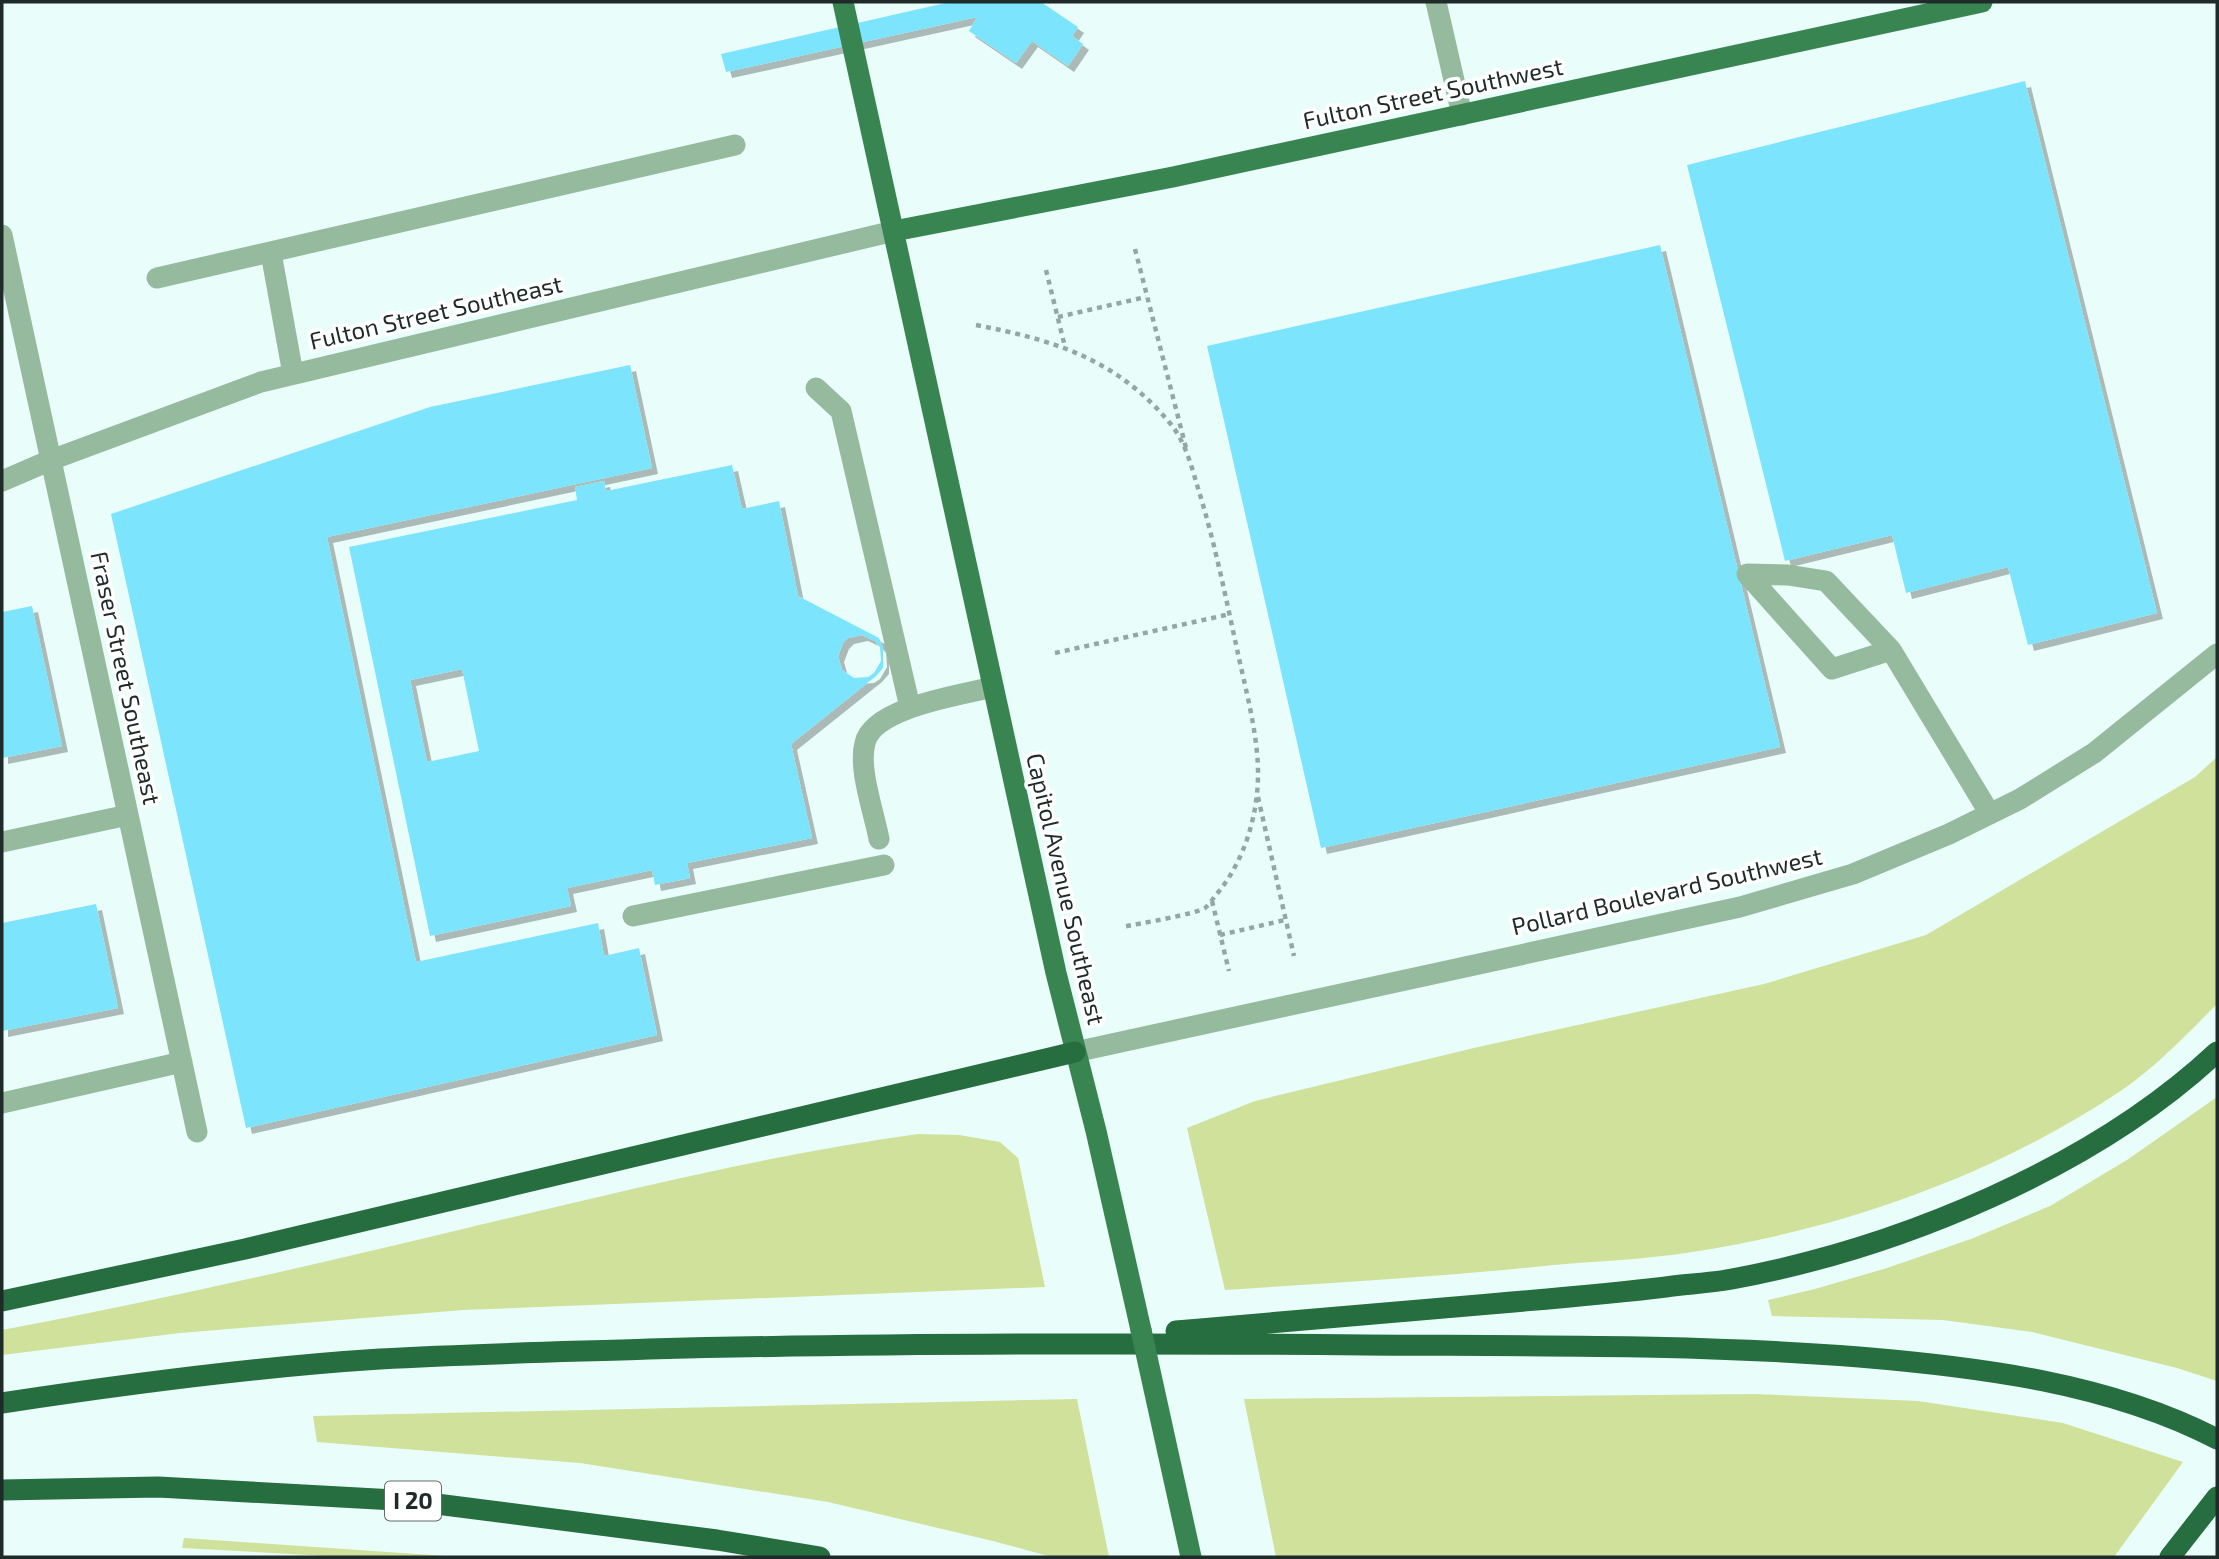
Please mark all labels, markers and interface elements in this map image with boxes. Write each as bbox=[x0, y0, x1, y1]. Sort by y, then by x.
street label: Fulton Street Southwest bbox=[1300, 51, 1565, 134]
street label: Fulton Street Southeast bbox=[306, 268, 565, 355]
street label: Fraser Street Southeast bbox=[85, 548, 167, 807]
street label: Capitol Avenue Southeast bbox=[1021, 750, 1112, 1027]
street label: Pollard Boulevard Southwest bbox=[1509, 841, 1825, 940]
road number: I 20 bbox=[385, 1482, 441, 1520]

